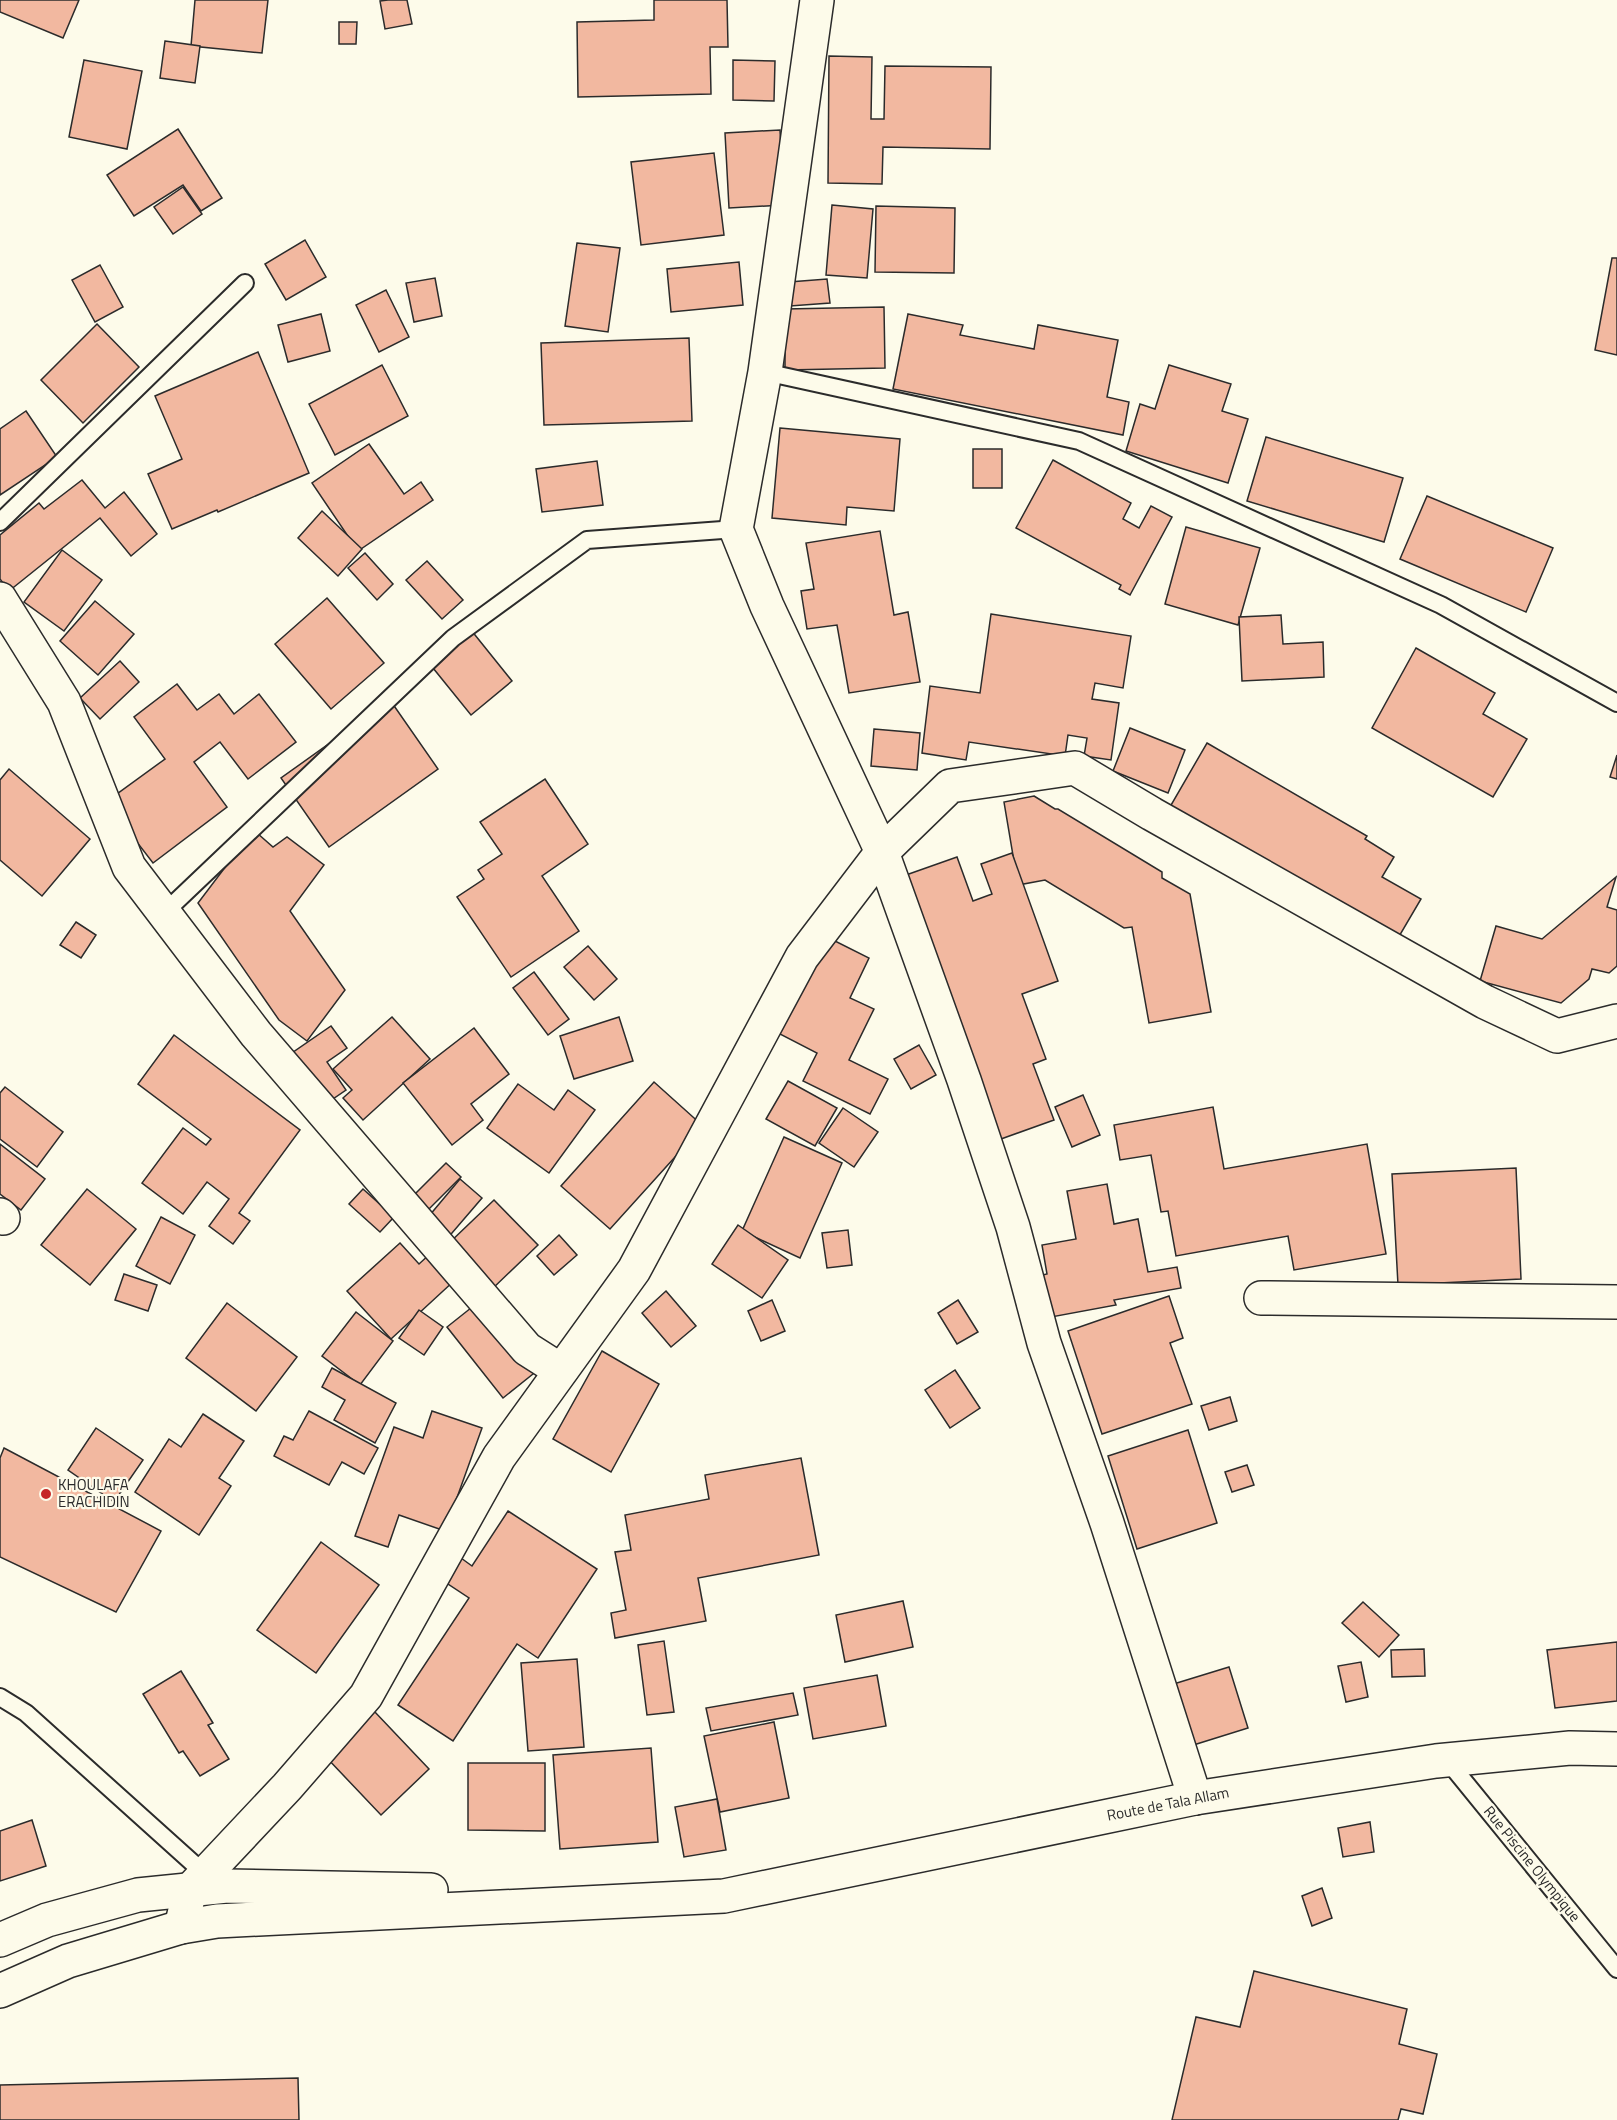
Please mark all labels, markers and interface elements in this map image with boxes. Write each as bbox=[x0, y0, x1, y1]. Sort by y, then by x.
place label: KHOULAFA ERACHIDIN bbox=[58, 1473, 130, 1513]
marker: KHOULAFA ERACHIDIN bbox=[39, 1487, 53, 1501]
street label: Route de Tala Allam bbox=[1105, 1780, 1231, 1827]
street label: Rue Piscine Olympique bbox=[1478, 1801, 1587, 1927]

